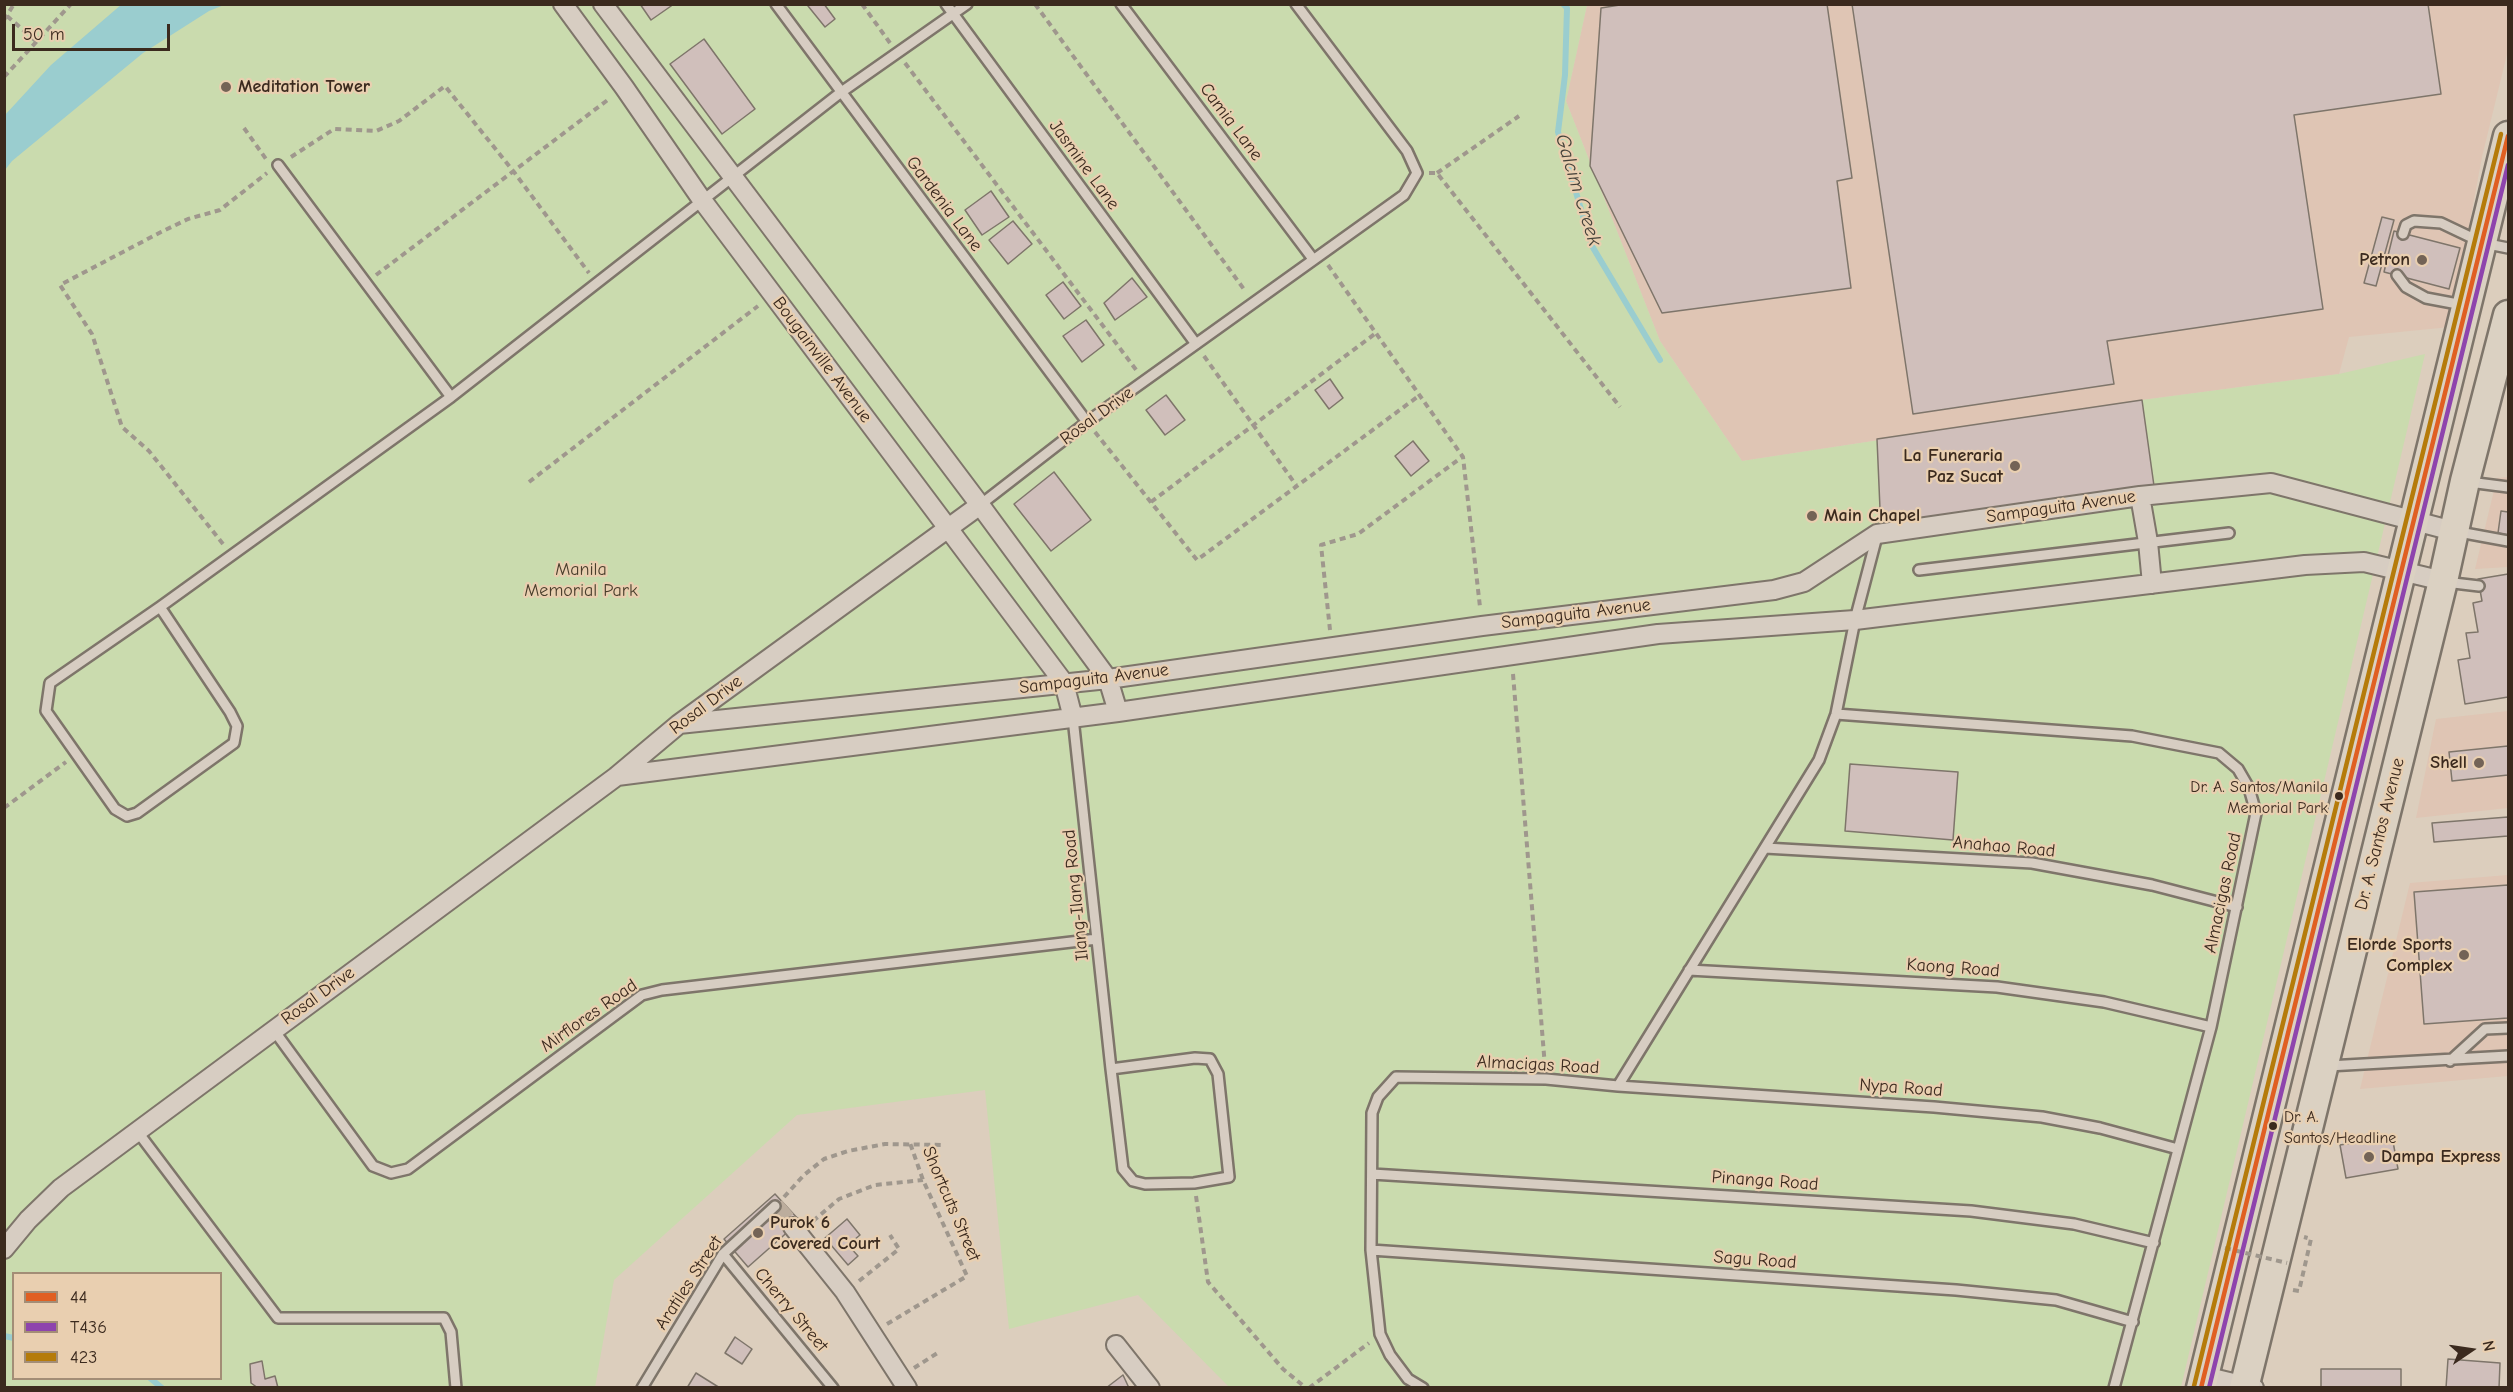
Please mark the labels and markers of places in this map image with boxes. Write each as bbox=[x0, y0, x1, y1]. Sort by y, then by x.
place label: Meditation Tower bbox=[238, 76, 370, 98]
marker: Meditation Tower bbox=[219, 80, 233, 94]
place label: Petron bbox=[2359, 249, 2410, 271]
marker: Petron bbox=[2415, 253, 2429, 267]
place label: La Funeraria Paz Sucat bbox=[1903, 445, 2003, 488]
marker: La Funeraria Paz Sucat bbox=[2008, 459, 2022, 473]
place label: Main Chapel bbox=[1824, 505, 1920, 527]
marker: Main Chapel bbox=[1805, 509, 1819, 523]
place label: Shell bbox=[2430, 752, 2467, 774]
marker: Shell bbox=[2472, 756, 2486, 770]
place label: Dr. A. Santos/Manila Memorial Park bbox=[2190, 777, 2328, 815]
marker: Dr. A. Santos/Manila Memorial Park bbox=[2333, 790, 2345, 802]
place label: Elorde Sports Complex bbox=[2347, 934, 2452, 976]
marker: Elorde Sports Complex bbox=[2457, 948, 2471, 962]
place label: Dr. A. Santos/Headline bbox=[2284, 1107, 2396, 1145]
marker: Dr. A. Santos/Headline bbox=[2267, 1120, 2279, 1132]
place label: Dampa Express bbox=[2381, 1146, 2500, 1168]
marker: Dampa Express bbox=[2362, 1150, 2376, 1164]
place label: Purok 6 Covered Court bbox=[770, 1212, 880, 1254]
marker: Purok 6 Covered Court bbox=[751, 1226, 765, 1240]

